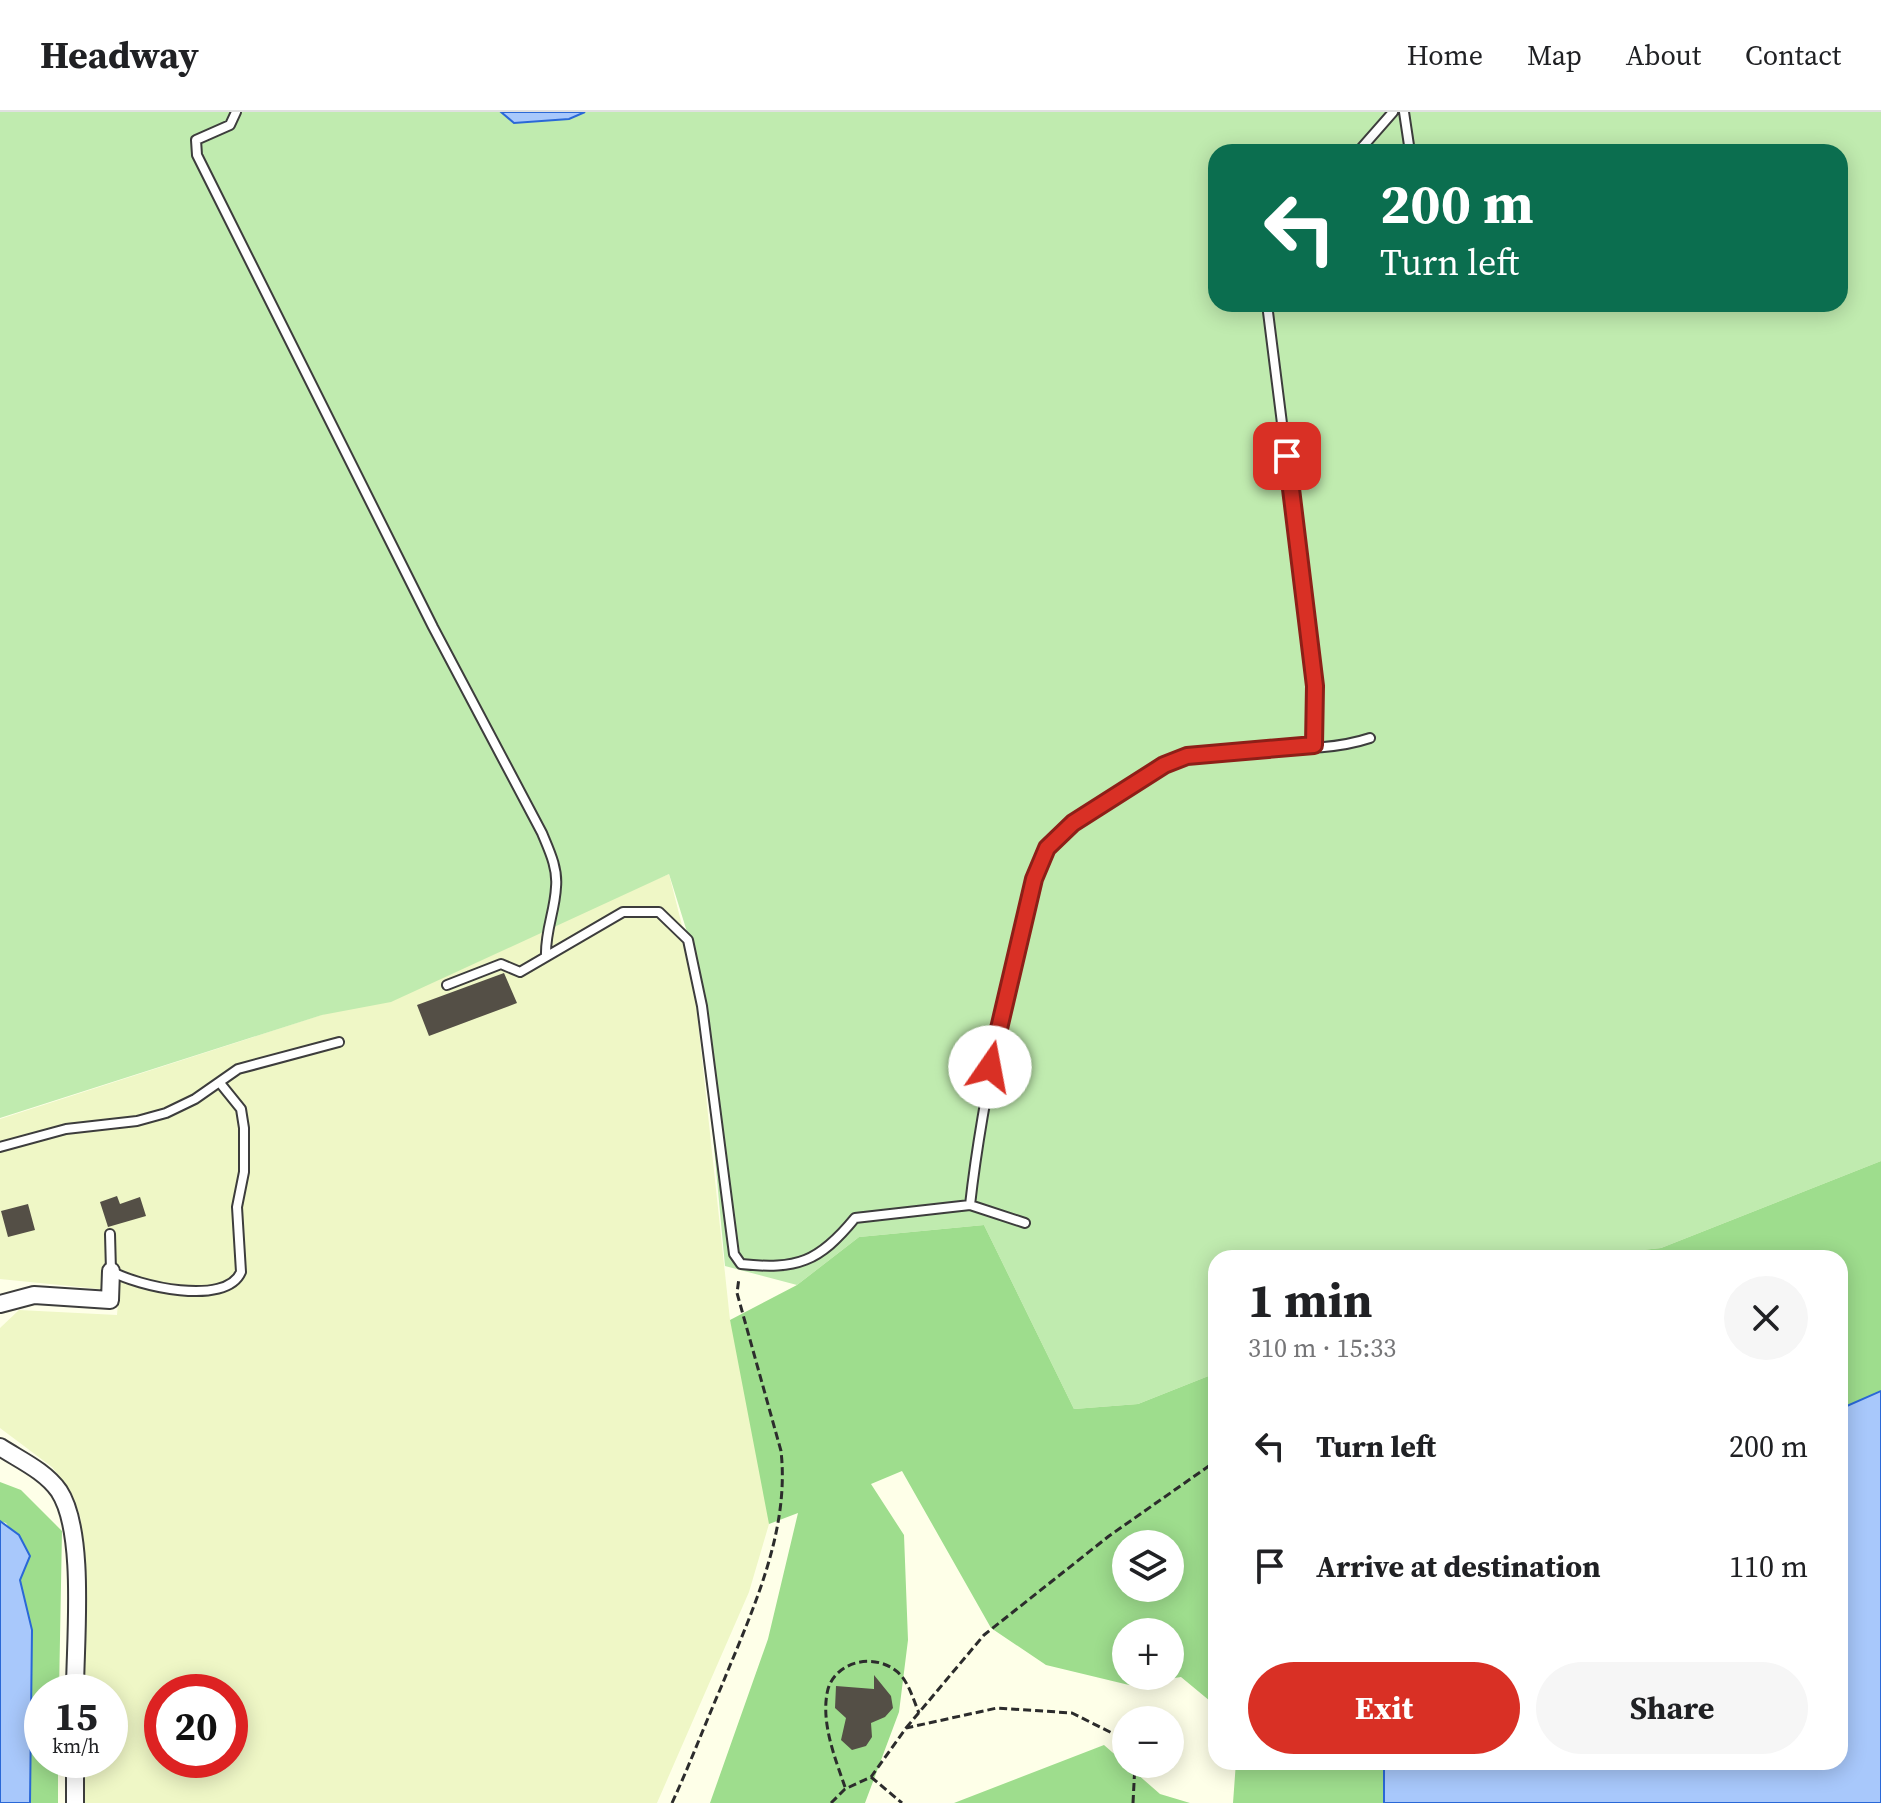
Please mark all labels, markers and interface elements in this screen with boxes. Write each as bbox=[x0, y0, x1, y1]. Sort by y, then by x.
text: Headway bbox=[40, 29, 199, 81]
text: Home bbox=[1407, 36, 1483, 74]
text: Map bbox=[1527, 36, 1582, 74]
text: About bbox=[1626, 36, 1701, 74]
text: Contact bbox=[1745, 36, 1841, 74]
text: 200 m bbox=[1380, 165, 1534, 242]
icon: left bbox=[1248, 176, 1352, 280]
text: Turn left bbox=[1380, 238, 1519, 287]
pin bbox=[1253, 422, 1321, 490]
icon: arrive bbox=[1265, 434, 1309, 478]
position arrow bbox=[948, 1025, 1032, 1109]
text: 1 min bbox=[1248, 1267, 1373, 1333]
button: close bbox=[1724, 1276, 1808, 1360]
text: 310 m · 15:33 bbox=[1248, 1330, 1396, 1366]
icon: left bbox=[1248, 1424, 1292, 1468]
text: Turn left bbox=[1316, 1426, 1436, 1467]
text: 200 m bbox=[1729, 1426, 1808, 1467]
map controls bbox=[1112, 1530, 1184, 1778]
button: layers bbox=[1112, 1530, 1184, 1602]
icon: arrive bbox=[1248, 1544, 1292, 1588]
text: Arrive at destination bbox=[1316, 1546, 1601, 1587]
text: 110 m bbox=[1729, 1546, 1808, 1587]
button: + bbox=[1112, 1618, 1184, 1690]
button: Exit bbox=[1248, 1662, 1520, 1754]
button: Share bbox=[1536, 1662, 1808, 1754]
speed limit sign: 20 bbox=[144, 1674, 248, 1778]
text: 15 bbox=[54, 1689, 98, 1743]
button: − bbox=[1112, 1706, 1184, 1778]
text: km/h bbox=[52, 1732, 100, 1760]

